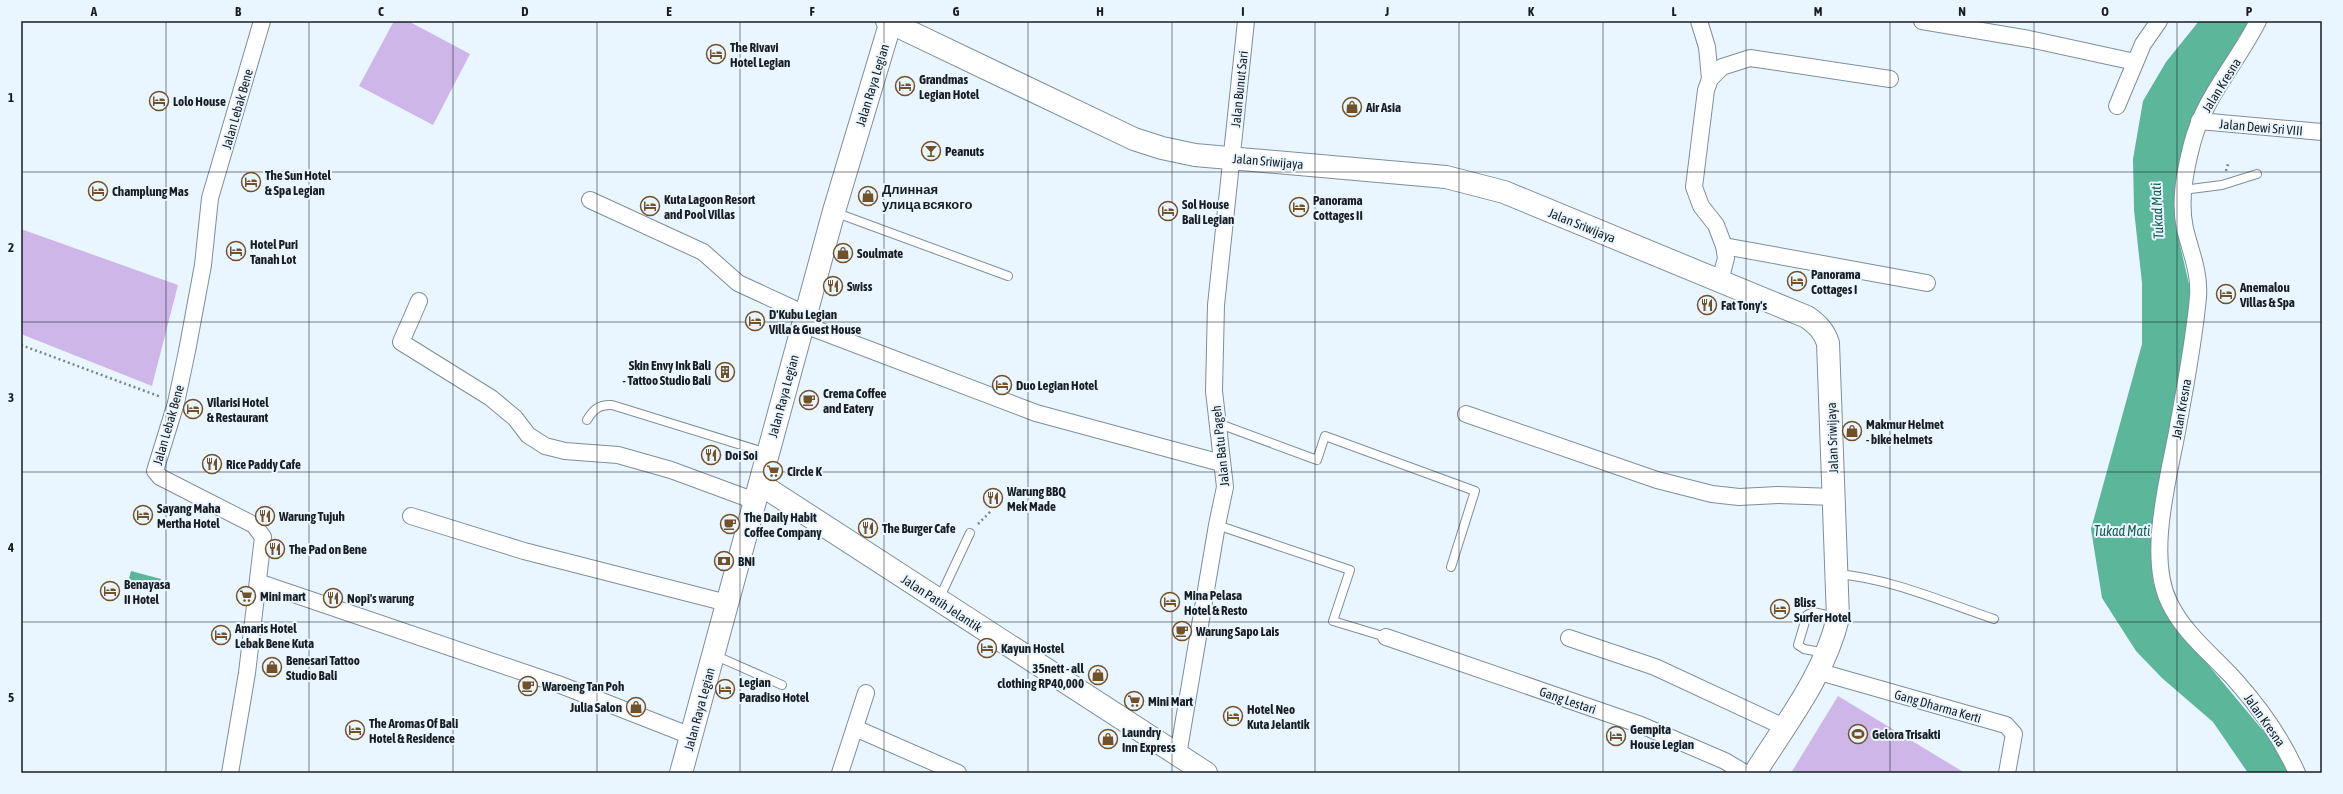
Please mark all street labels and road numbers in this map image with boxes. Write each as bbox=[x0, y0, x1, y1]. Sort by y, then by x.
street label: Jalan Raya Legian bbox=[853, 42, 892, 128]
street label: Jalan Bunut Sari bbox=[1228, 50, 1251, 128]
street label: Jalan Kresna bbox=[2199, 55, 2244, 115]
street label: Jalan Lebak Bene bbox=[219, 67, 256, 151]
street label: Jalan Dewi Sri VIII bbox=[2219, 116, 2303, 139]
street label: Jalan Sriwijaya bbox=[1232, 151, 1304, 172]
street label: Jalan Sriwijaya bbox=[1546, 205, 1618, 246]
street label: Jalan Raya Legian bbox=[765, 353, 802, 439]
street label: Jalan Kresna bbox=[2169, 378, 2194, 440]
street label: Jalan Lebak Bene bbox=[150, 383, 187, 467]
street label: Jalan Sriwijaya bbox=[1824, 402, 1841, 474]
street label: Jalan Batu Pageh bbox=[1209, 405, 1232, 487]
street label: Jalan Patih Jelantik bbox=[899, 572, 985, 635]
street label: Jalan Raya Legian bbox=[681, 666, 718, 752]
street label: Gang Lestari bbox=[1538, 684, 1598, 717]
street label: Gang Dharma Kerti bbox=[1893, 687, 1983, 726]
street label: Jalan Kresna bbox=[2241, 691, 2288, 750]

